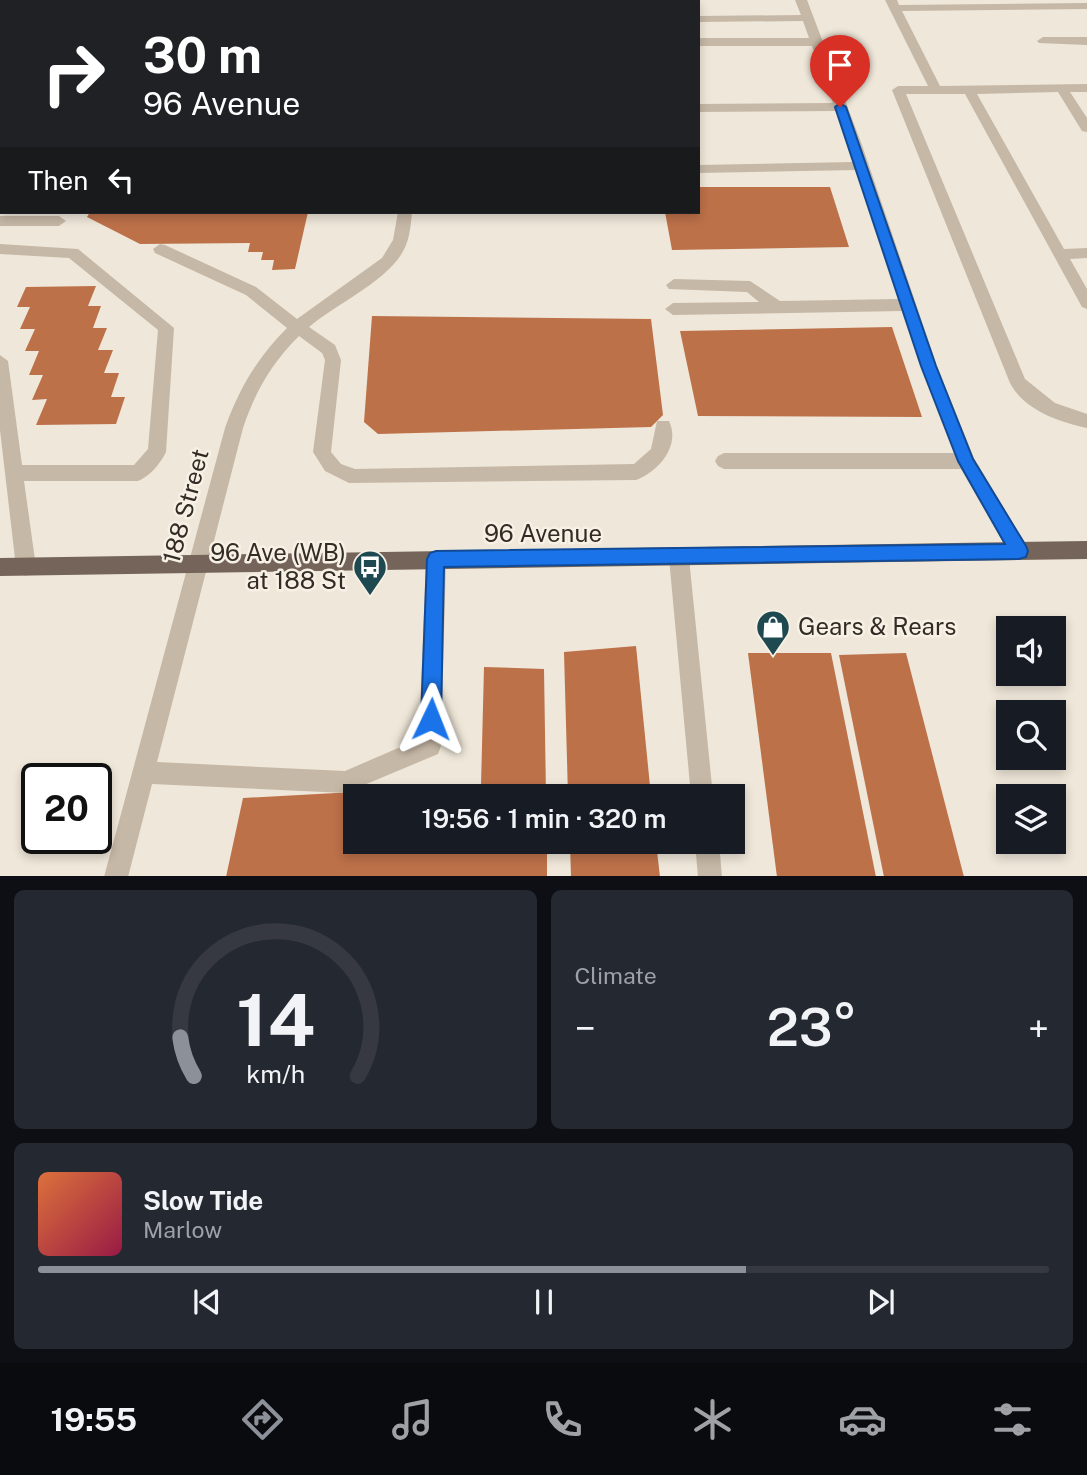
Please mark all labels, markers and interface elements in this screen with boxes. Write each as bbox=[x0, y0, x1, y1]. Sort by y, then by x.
text: 30 m bbox=[143, 26, 262, 84]
icon: right bbox=[28, 28, 119, 119]
pin bbox=[810, 35, 870, 107]
icon: arrive bbox=[821, 46, 859, 84]
text: 96 Avenue bbox=[143, 85, 300, 122]
icon: left bbox=[102, 161, 140, 199]
text: Then bbox=[28, 165, 88, 196]
street label: 188 Street bbox=[156, 446, 214, 566]
street label: 96 Avenue bbox=[484, 519, 602, 547]
place label: 96 Ave (WB) at 188 St bbox=[210, 538, 346, 594]
bus stop icon: 96 Ave (WB) at 188 St bbox=[351, 548, 389, 597]
shop icon: Gears & Rears bbox=[754, 608, 792, 657]
place label: Gears & Rears bbox=[798, 612, 956, 640]
map controls bbox=[996, 616, 1066, 854]
button: sound bbox=[996, 616, 1066, 686]
position arrow bbox=[394, 682, 468, 756]
button: search bbox=[996, 700, 1066, 770]
speed limit sign: 20 bbox=[21, 763, 112, 854]
button: layers bbox=[996, 784, 1066, 854]
text: 19:56 · 1 min · 320 m bbox=[422, 803, 666, 834]
text: Climate bbox=[575, 962, 657, 989]
text: 14 bbox=[236, 977, 315, 1062]
text: 23° bbox=[767, 997, 857, 1058]
text: − bbox=[575, 1006, 596, 1051]
text: + bbox=[1028, 1006, 1049, 1051]
text: km/h bbox=[246, 1058, 305, 1088]
text: Slow Tide bbox=[143, 1185, 263, 1216]
text: Marlow bbox=[143, 1216, 222, 1243]
icon: previous bbox=[188, 1283, 226, 1321]
icon: pause bbox=[525, 1283, 563, 1321]
icon: next bbox=[862, 1283, 900, 1321]
icon: directions bbox=[238, 1395, 287, 1444]
icon: music bbox=[388, 1395, 437, 1444]
icon: phone bbox=[538, 1395, 587, 1444]
icon: climate bbox=[688, 1395, 737, 1444]
icon: car bbox=[838, 1395, 887, 1444]
icon: filters bbox=[988, 1395, 1037, 1444]
text: 19:55 bbox=[50, 1401, 137, 1438]

